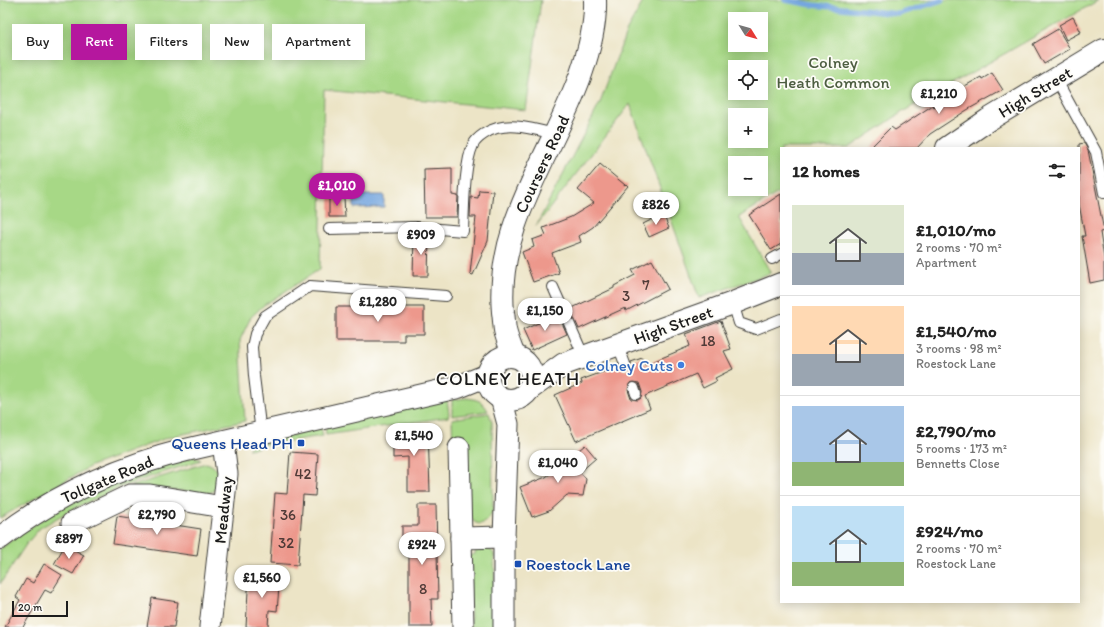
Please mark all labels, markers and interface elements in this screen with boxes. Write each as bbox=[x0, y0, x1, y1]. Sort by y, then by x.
north arrow bbox=[728, 12, 768, 52]
map controls bbox=[728, 12, 768, 196]
chip: Buy bbox=[12, 24, 63, 60]
chip: Rent bbox=[71, 24, 127, 60]
chip: Filters bbox=[135, 24, 202, 60]
chip: New bbox=[210, 24, 264, 60]
chip: Apartment bbox=[272, 24, 365, 60]
park label: Colney Heath Common bbox=[777, 52, 890, 92]
button: locate bbox=[728, 60, 768, 100]
street label: High Street bbox=[994, 62, 1076, 122]
pin: £1,210 bbox=[906, 81, 972, 115]
text: £1,210 bbox=[921, 86, 957, 101]
button: + bbox=[728, 108, 768, 148]
street label: Coursers Road bbox=[511, 112, 573, 216]
button: − bbox=[728, 156, 768, 196]
icon: filters bbox=[1046, 160, 1068, 182]
text: 12 homes bbox=[792, 161, 860, 181]
pin: £1,010 bbox=[304, 173, 370, 207]
text: £1,010 bbox=[318, 178, 356, 193]
pin: £826 bbox=[632, 192, 680, 226]
text: £826 bbox=[642, 197, 670, 212]
text: £1,010/mo bbox=[916, 220, 996, 240]
icon: home bbox=[824, 221, 872, 269]
pin: £909 bbox=[397, 222, 445, 256]
text: £909 bbox=[407, 227, 435, 242]
text: 2 rooms · 70 m² bbox=[916, 240, 1002, 255]
text: Apartment bbox=[916, 255, 977, 270]
house number: 7 bbox=[642, 276, 650, 294]
house number: 3 bbox=[622, 287, 630, 305]
pin: £1,280 bbox=[345, 289, 411, 323]
text: £1,280 bbox=[359, 294, 397, 309]
pin: £1,150 bbox=[512, 298, 578, 332]
street label: High Street bbox=[631, 301, 716, 349]
text: £1,150 bbox=[527, 303, 563, 318]
text: £1,540/mo bbox=[916, 321, 997, 341]
icon: home bbox=[824, 322, 872, 370]
house number: 18 bbox=[700, 332, 716, 350]
text: 3 rooms · 98 m² bbox=[916, 341, 1002, 356]
place label: Colney Cuts bbox=[585, 355, 673, 375]
text: Roestock Lane bbox=[916, 356, 996, 371]
marker: Colney Cuts bbox=[676, 360, 686, 370]
district label: COLNEY HEATH bbox=[436, 367, 580, 390]
text: £2,790/mo bbox=[916, 421, 996, 441]
icon: home bbox=[824, 422, 872, 470]
pin: £1,540 bbox=[381, 423, 447, 457]
text: £1,540 bbox=[395, 428, 433, 443]
place label: Queens Head PH bbox=[171, 433, 293, 453]
marker: Queens Head PH bbox=[296, 438, 306, 448]
text: 5 rooms · 173 m² bbox=[916, 441, 1007, 456]
pin: £1,040 bbox=[525, 450, 591, 484]
street label: Tollgate Road bbox=[58, 451, 156, 507]
text: £1,040 bbox=[538, 455, 578, 470]
text: Bennetts Close bbox=[916, 456, 1000, 471]
house number: 42 bbox=[295, 465, 312, 483]
street label: Meadway bbox=[210, 475, 236, 545]
pin: £2,790 bbox=[124, 502, 190, 536]
house number: 36 bbox=[280, 506, 296, 524]
text: £2,790 bbox=[138, 507, 176, 522]
text: £924/mo bbox=[916, 521, 983, 541]
icon: home bbox=[824, 522, 872, 570]
pin: £897 bbox=[45, 526, 93, 560]
text: £897 bbox=[55, 531, 83, 546]
pin: £924 bbox=[398, 532, 446, 566]
house number: 32 bbox=[278, 534, 294, 552]
text: £924 bbox=[408, 537, 436, 552]
text: 2 rooms · 70 m² bbox=[916, 541, 1002, 556]
place label: Roestock Lane bbox=[526, 554, 631, 574]
text: Roestock Lane bbox=[916, 556, 996, 571]
marker: Roestock Lane bbox=[513, 559, 523, 569]
pin: £1,560 bbox=[229, 565, 295, 599]
text: £1,560 bbox=[243, 570, 281, 585]
house number: 8 bbox=[419, 580, 427, 598]
scale bar bbox=[12, 599, 68, 618]
text: 20 m bbox=[18, 601, 42, 614]

